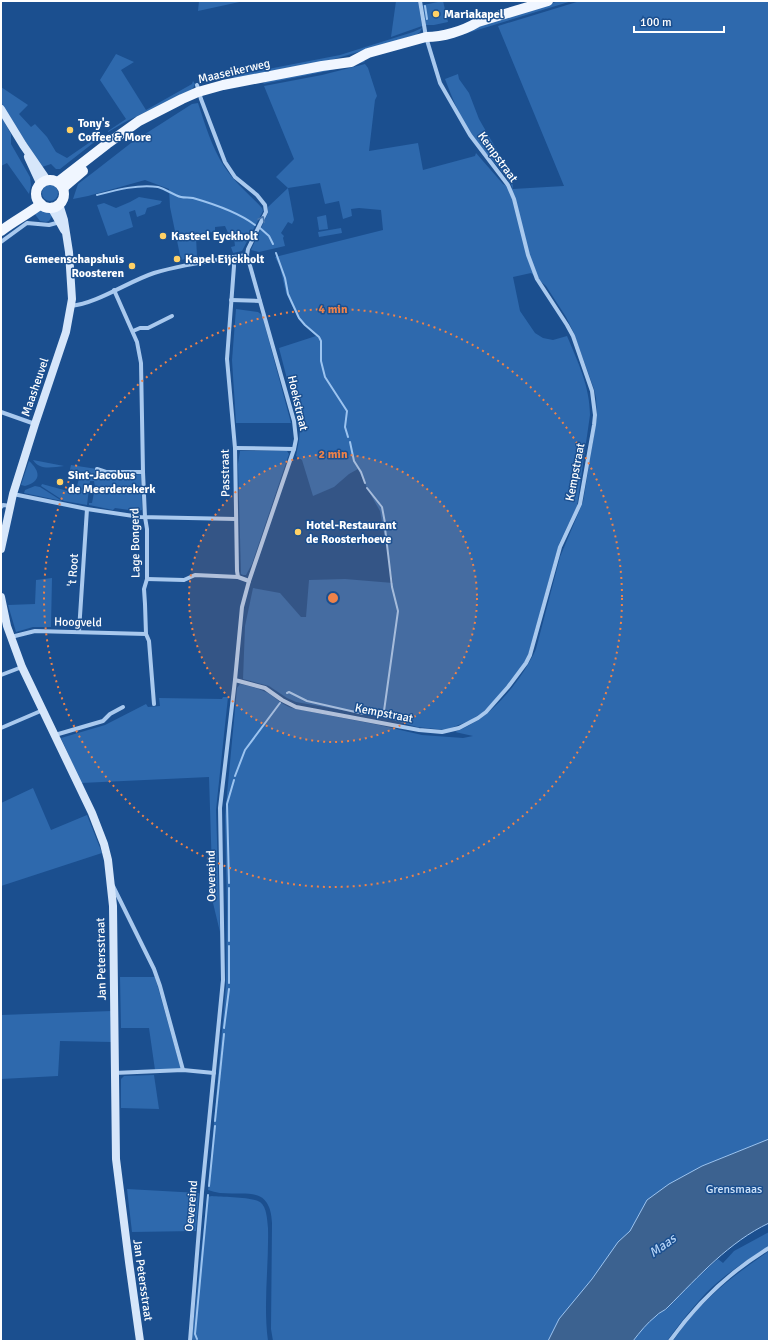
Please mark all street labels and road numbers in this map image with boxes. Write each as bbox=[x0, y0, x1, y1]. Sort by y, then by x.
street label: Maaseikerweg bbox=[197, 56, 272, 87]
street label: Kempstraat bbox=[474, 129, 521, 186]
street label: Maasheuvel bbox=[18, 355, 53, 418]
street label: Hoekstraat bbox=[284, 374, 311, 432]
street label: Kempstraat bbox=[563, 442, 588, 502]
street label: Passtraat bbox=[218, 449, 233, 497]
street label: Lage Bongerd bbox=[127, 508, 144, 578]
street label: 't Root bbox=[65, 553, 82, 587]
street label: Hoogveld bbox=[54, 615, 102, 630]
street label: Kempstraat bbox=[354, 701, 414, 726]
street label: Oevereind bbox=[204, 850, 219, 902]
street label: Jan Petersstraat bbox=[93, 918, 110, 1000]
street label: Oevereind bbox=[182, 1180, 201, 1232]
street label: Jan Petersstraat bbox=[129, 1238, 156, 1322]

